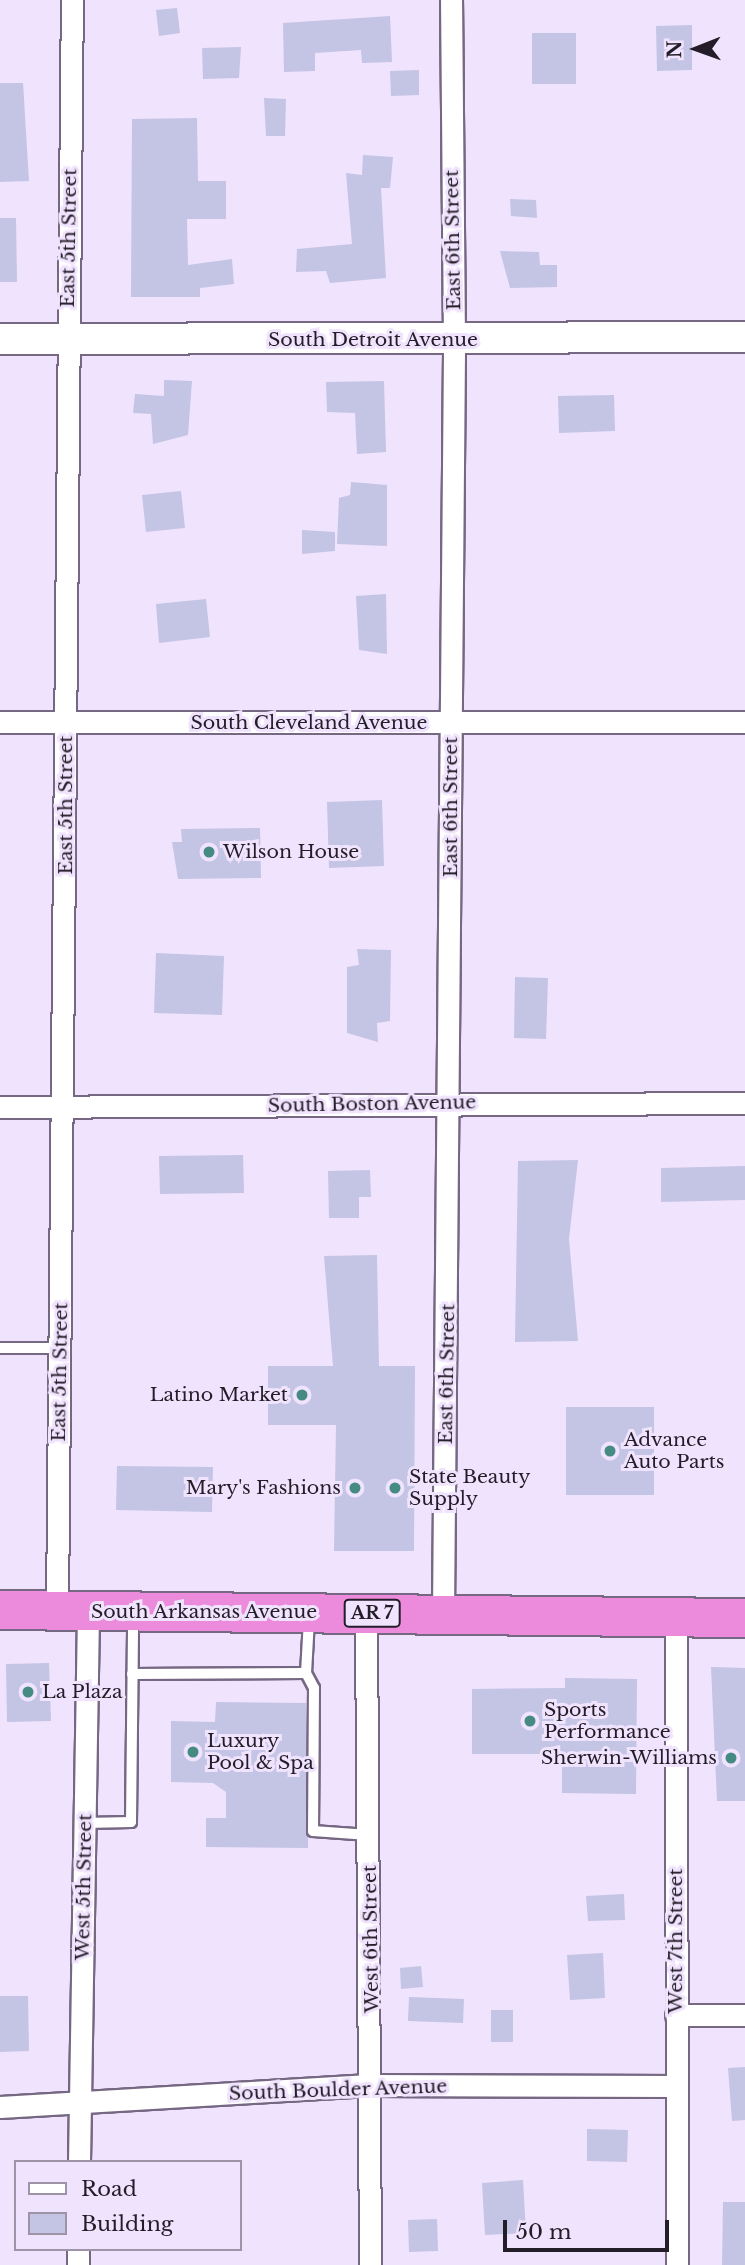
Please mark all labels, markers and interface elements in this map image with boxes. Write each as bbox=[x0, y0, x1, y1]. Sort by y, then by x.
north arrow bbox=[661, 14, 731, 84]
text: N bbox=[663, 40, 686, 59]
street label: East 5th Street bbox=[56, 168, 82, 308]
street label: East 6th Street bbox=[440, 169, 466, 311]
street label: South Detroit Avenue bbox=[268, 329, 478, 351]
street label: South Cleveland Avenue bbox=[190, 712, 428, 734]
street label: East 5th Street bbox=[55, 735, 77, 875]
street label: East 6th Street bbox=[440, 737, 462, 877]
place label: Wilson House bbox=[223, 841, 359, 863]
marker: Wilson House bbox=[201, 844, 217, 860]
street label: South Boston Avenue bbox=[267, 1091, 477, 1117]
street label: East 5th Street bbox=[47, 1302, 73, 1442]
street label: East 6th Street bbox=[434, 1303, 460, 1445]
place label: Latino Market bbox=[150, 1384, 288, 1406]
marker: Latino Market bbox=[294, 1387, 310, 1403]
place label: Advance Auto Parts bbox=[624, 1429, 724, 1473]
marker: Advance Auto Parts bbox=[602, 1443, 618, 1459]
place label: State Beauty Supply bbox=[409, 1466, 530, 1510]
place label: Mary's Fashions bbox=[186, 1477, 341, 1499]
marker: Mary's Fashions bbox=[347, 1480, 363, 1496]
marker: State Beauty Supply bbox=[387, 1480, 403, 1496]
road number: AR 7 bbox=[342, 1598, 402, 1628]
street label: South Arkansas Avenue bbox=[90, 1601, 318, 1623]
place label: La Plaza bbox=[42, 1681, 123, 1703]
marker: La Plaza bbox=[20, 1684, 36, 1700]
place label: Sports Performance bbox=[544, 1699, 671, 1743]
marker: Sports Performance bbox=[522, 1713, 538, 1729]
place label: Luxury Pool & Spa bbox=[207, 1730, 314, 1774]
marker: Luxury Pool & Spa bbox=[185, 1744, 201, 1760]
place label: Sherwin-Williams bbox=[541, 1747, 717, 1769]
marker: Sherwin-Williams bbox=[723, 1750, 739, 1766]
street label: West 5th Street bbox=[71, 1813, 97, 1961]
street label: West 6th Street bbox=[358, 1865, 384, 2013]
street label: West 7th Street bbox=[665, 1868, 687, 2014]
street label: South Boulder Avenue bbox=[228, 2075, 448, 2105]
legend bbox=[14, 2160, 242, 2251]
text: Road bbox=[81, 2176, 137, 2202]
scale bar bbox=[507, 2206, 673, 2250]
text: Building bbox=[81, 2211, 173, 2237]
text: 50 m bbox=[516, 2219, 571, 2245]

